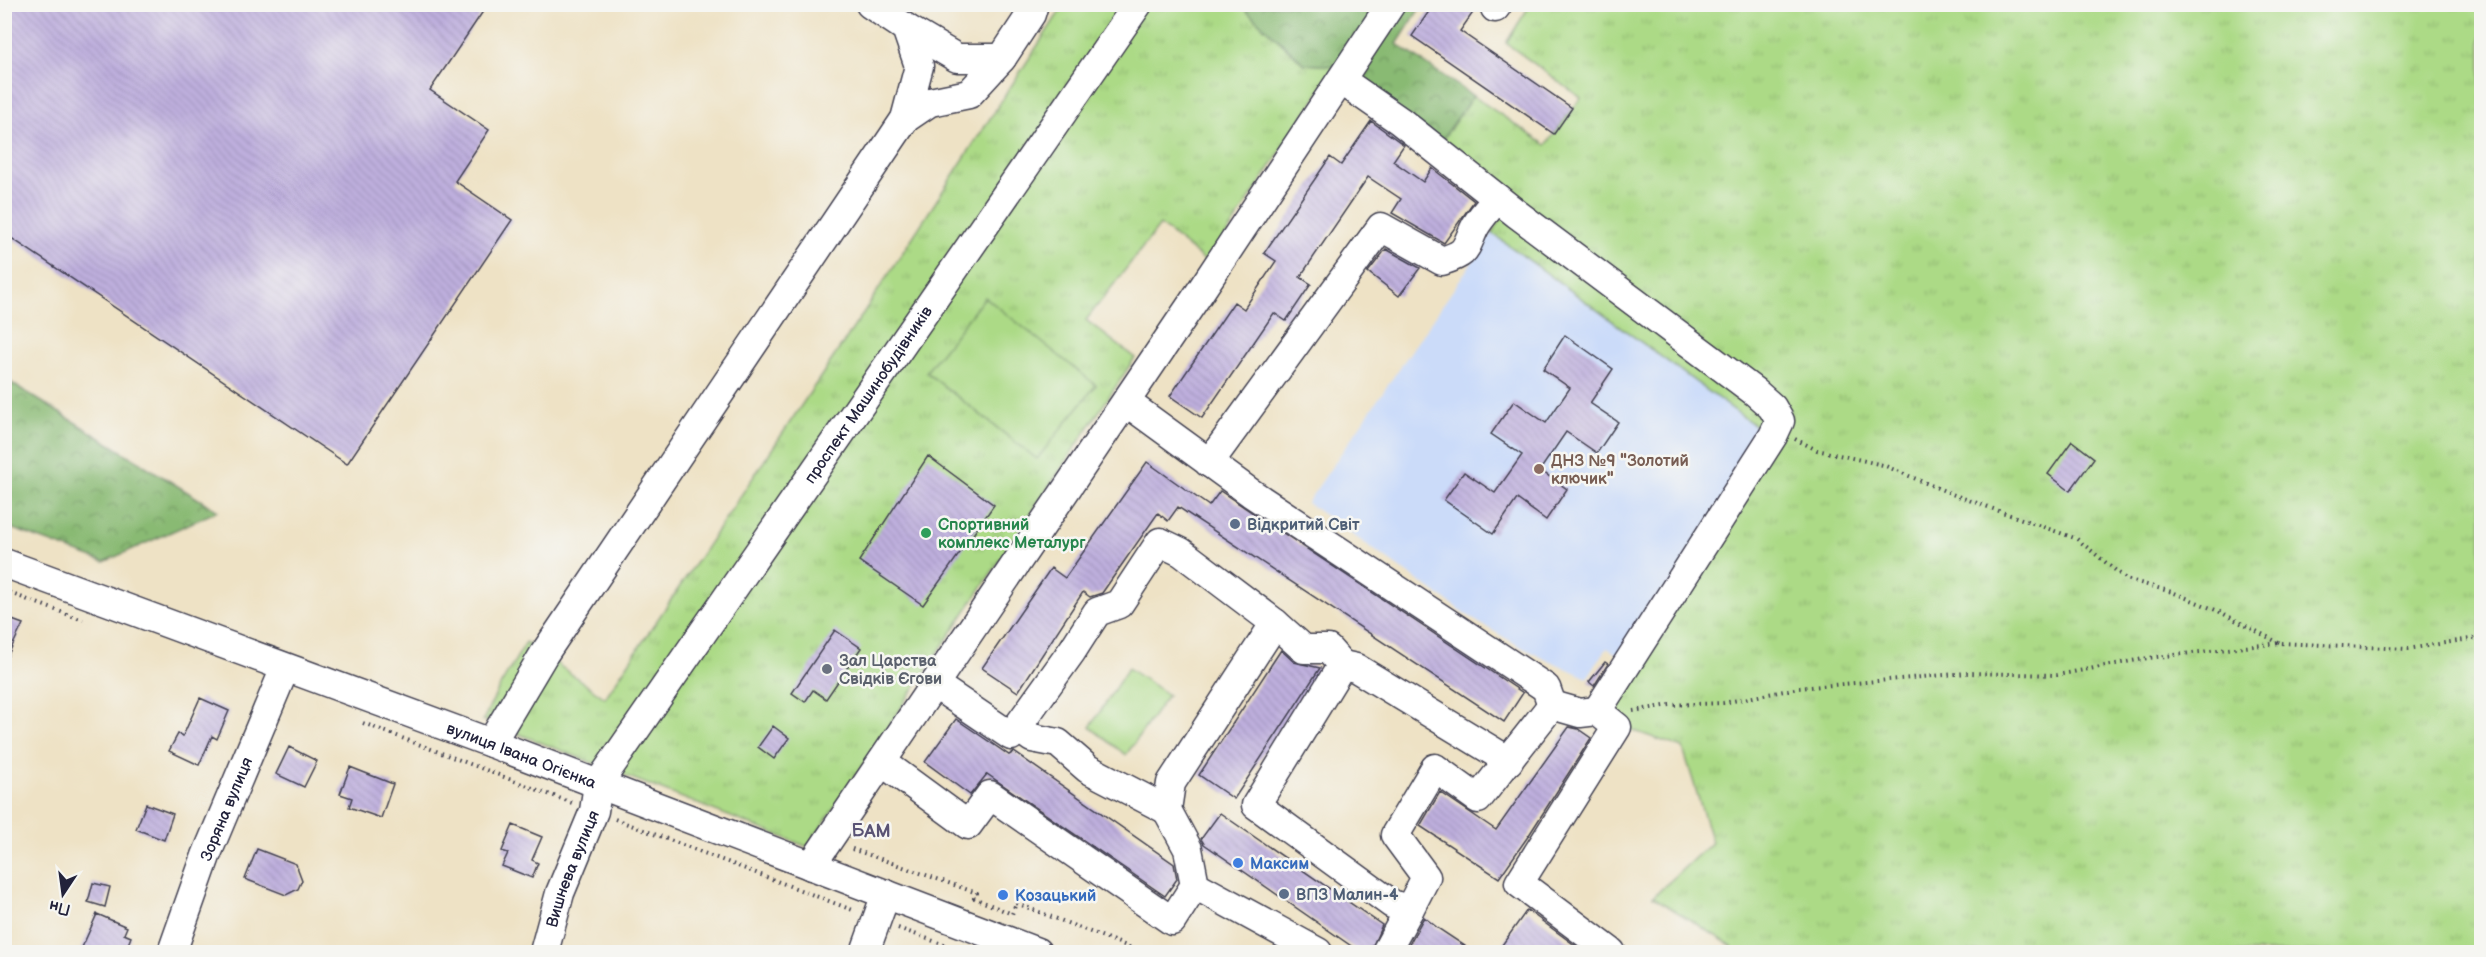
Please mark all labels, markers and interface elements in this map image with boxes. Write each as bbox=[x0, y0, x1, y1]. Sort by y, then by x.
street label: проспект Машинобудівників bbox=[801, 302, 937, 488]
place label: ДНЗ №9 "Золотий ключик" bbox=[1551, 452, 1689, 489]
marker: ДНЗ №9 "Золотий ключик" bbox=[1532, 462, 1546, 476]
place label: Спортивний комплекс Металург bbox=[938, 516, 1086, 553]
place label: Відкритий Світ bbox=[1247, 516, 1360, 535]
marker: Відкритий Світ bbox=[1228, 517, 1242, 531]
marker: Спортивний комплекс Металург bbox=[919, 526, 933, 540]
place label: Зал Царства Свідків Єгови bbox=[839, 652, 942, 689]
marker: Зал Царства Свідків Єгови bbox=[820, 662, 834, 676]
street label: вулиця Івана Огієнка bbox=[444, 719, 599, 794]
street label: Зоряна вулиця bbox=[197, 755, 257, 864]
street label: Вишнева вулиця bbox=[543, 808, 604, 930]
district label: БАМ bbox=[851, 821, 891, 842]
place label: Максим bbox=[1250, 855, 1309, 874]
marker: Максим bbox=[1231, 856, 1245, 870]
north arrow bbox=[33, 864, 93, 924]
place label: ВПЗ Малин-4 bbox=[1296, 886, 1399, 905]
place label: Козацький bbox=[1015, 887, 1096, 906]
marker: ВПЗ Малин-4 bbox=[1277, 887, 1291, 901]
marker: Козацький bbox=[996, 888, 1010, 902]
text: Пн bbox=[47, 895, 72, 919]

